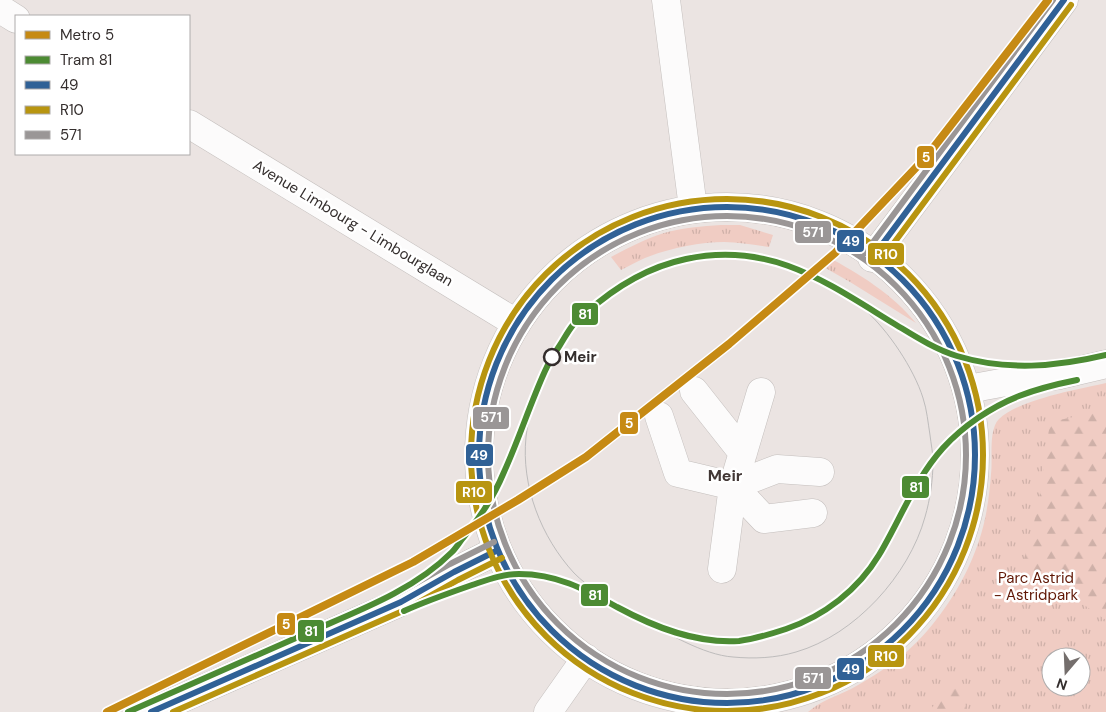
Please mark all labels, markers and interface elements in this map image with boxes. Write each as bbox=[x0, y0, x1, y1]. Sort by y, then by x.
legend bbox=[15, 15, 190, 155]
text: Metro 5 bbox=[60, 25, 114, 45]
text: Tram 81 bbox=[60, 50, 112, 70]
text: 49 bbox=[60, 75, 79, 95]
text: R10 bbox=[60, 100, 84, 120]
text: 571 bbox=[60, 125, 82, 145]
line badge: 5 bbox=[916, 145, 935, 169]
text: 5 bbox=[922, 148, 930, 166]
street label: Avenue Limbourg - Limbourglaan bbox=[249, 155, 457, 291]
line badge: 571 bbox=[794, 220, 832, 244]
text: 571 bbox=[802, 223, 824, 241]
line badge: 49 bbox=[836, 229, 865, 253]
text: 49 bbox=[842, 232, 860, 250]
line badge: R10 bbox=[867, 242, 905, 266]
text: R10 bbox=[874, 245, 898, 263]
line badge: 81 bbox=[571, 302, 599, 326]
text: 81 bbox=[578, 305, 592, 323]
place label: Meir bbox=[564, 347, 597, 367]
marker: Meir bbox=[543, 348, 561, 366]
line badge: 571 bbox=[472, 406, 510, 430]
text: 571 bbox=[480, 408, 502, 426]
line badge: 5 bbox=[619, 411, 639, 435]
text: 5 bbox=[625, 414, 633, 432]
line badge: 49 bbox=[465, 443, 494, 467]
text: 49 bbox=[470, 446, 488, 464]
district label: Meir bbox=[708, 465, 743, 486]
line badge: 81 bbox=[901, 475, 930, 499]
text: 81 bbox=[909, 478, 923, 496]
line badge: R10 bbox=[455, 480, 493, 504]
text: R10 bbox=[462, 483, 486, 501]
park label: Parc Astrid - Astridpark bbox=[994, 568, 1079, 605]
line badge: 81 bbox=[580, 583, 609, 607]
text: 81 bbox=[588, 586, 602, 604]
line badge: 5 bbox=[276, 612, 296, 636]
text: 5 bbox=[282, 615, 290, 633]
line badge: 81 bbox=[297, 619, 325, 643]
text: 81 bbox=[304, 622, 318, 640]
line badge: R10 bbox=[867, 644, 905, 668]
text: R10 bbox=[874, 647, 898, 665]
north arrow bbox=[1041, 647, 1091, 697]
line badge: 49 bbox=[836, 657, 865, 681]
text: 49 bbox=[842, 660, 860, 678]
line badge: 571 bbox=[794, 666, 832, 690]
text: 571 bbox=[802, 669, 824, 687]
text: N bbox=[1054, 674, 1070, 694]

